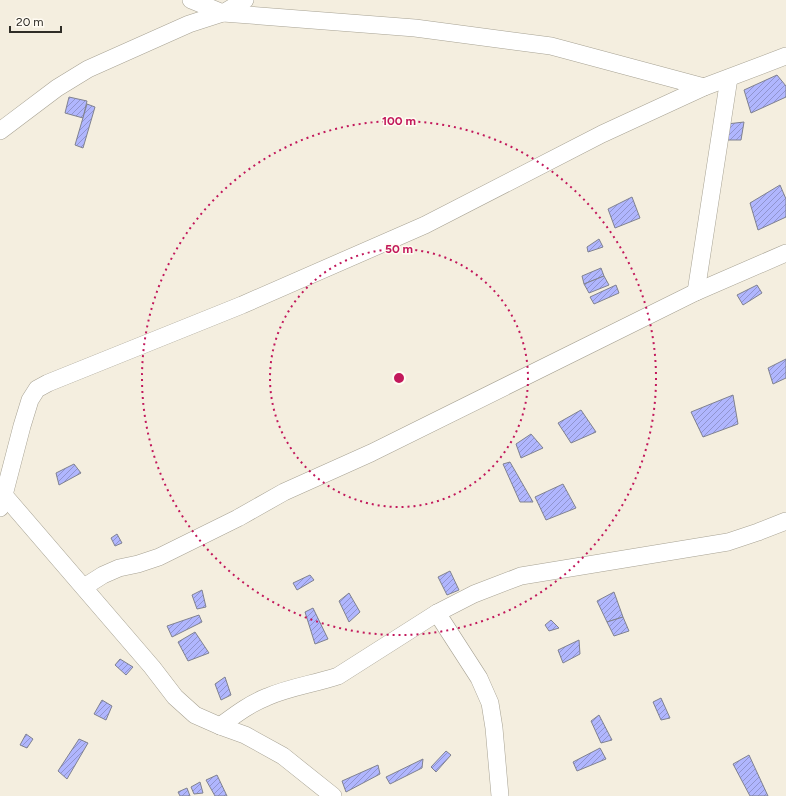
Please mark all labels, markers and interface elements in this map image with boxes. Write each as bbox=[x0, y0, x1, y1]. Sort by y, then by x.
scale bar bbox=[10, 8, 61, 34]
text: 20 m bbox=[16, 15, 44, 29]
text: 100 m bbox=[382, 114, 416, 128]
text: 50 m bbox=[385, 242, 413, 256]
centre of rings bbox=[392, 371, 406, 385]

